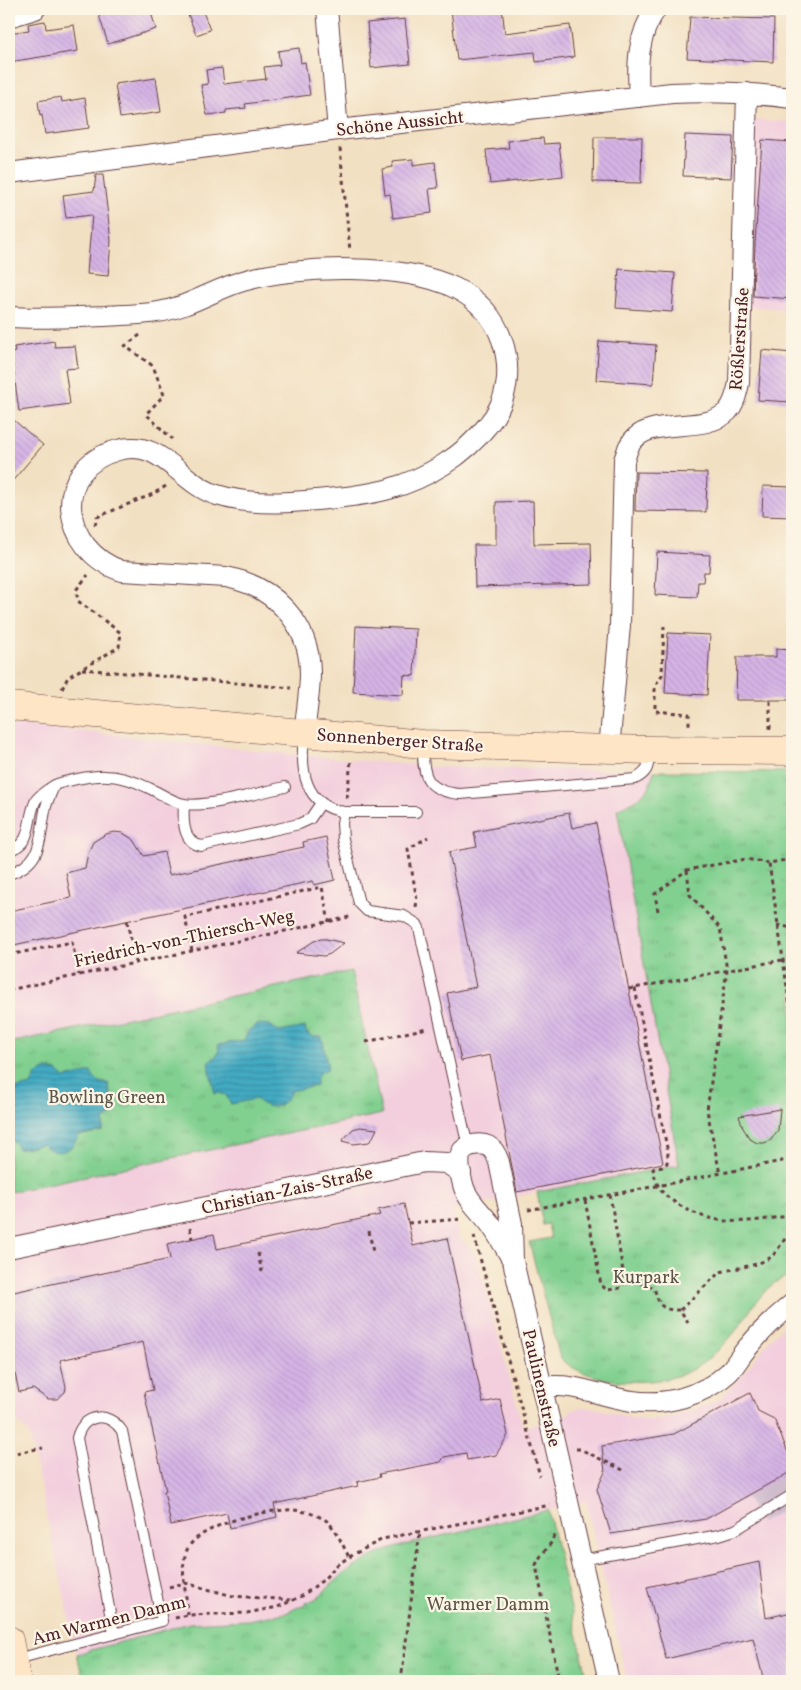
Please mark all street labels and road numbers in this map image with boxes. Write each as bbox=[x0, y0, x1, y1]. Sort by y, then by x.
street label: Schöne Aussicht bbox=[335, 105, 465, 144]
street label: Rößlerstraße bbox=[724, 287, 757, 392]
street label: Sonnenberger Straße bbox=[316, 723, 484, 760]
street label: Friedrich-von-Thiersch-Weg bbox=[72, 904, 297, 975]
street label: Christian-Zais-Straße bbox=[199, 1161, 375, 1222]
street label: Paulinenstraße bbox=[515, 1327, 566, 1450]
street label: Am Warmen Damm bbox=[30, 1590, 189, 1653]

